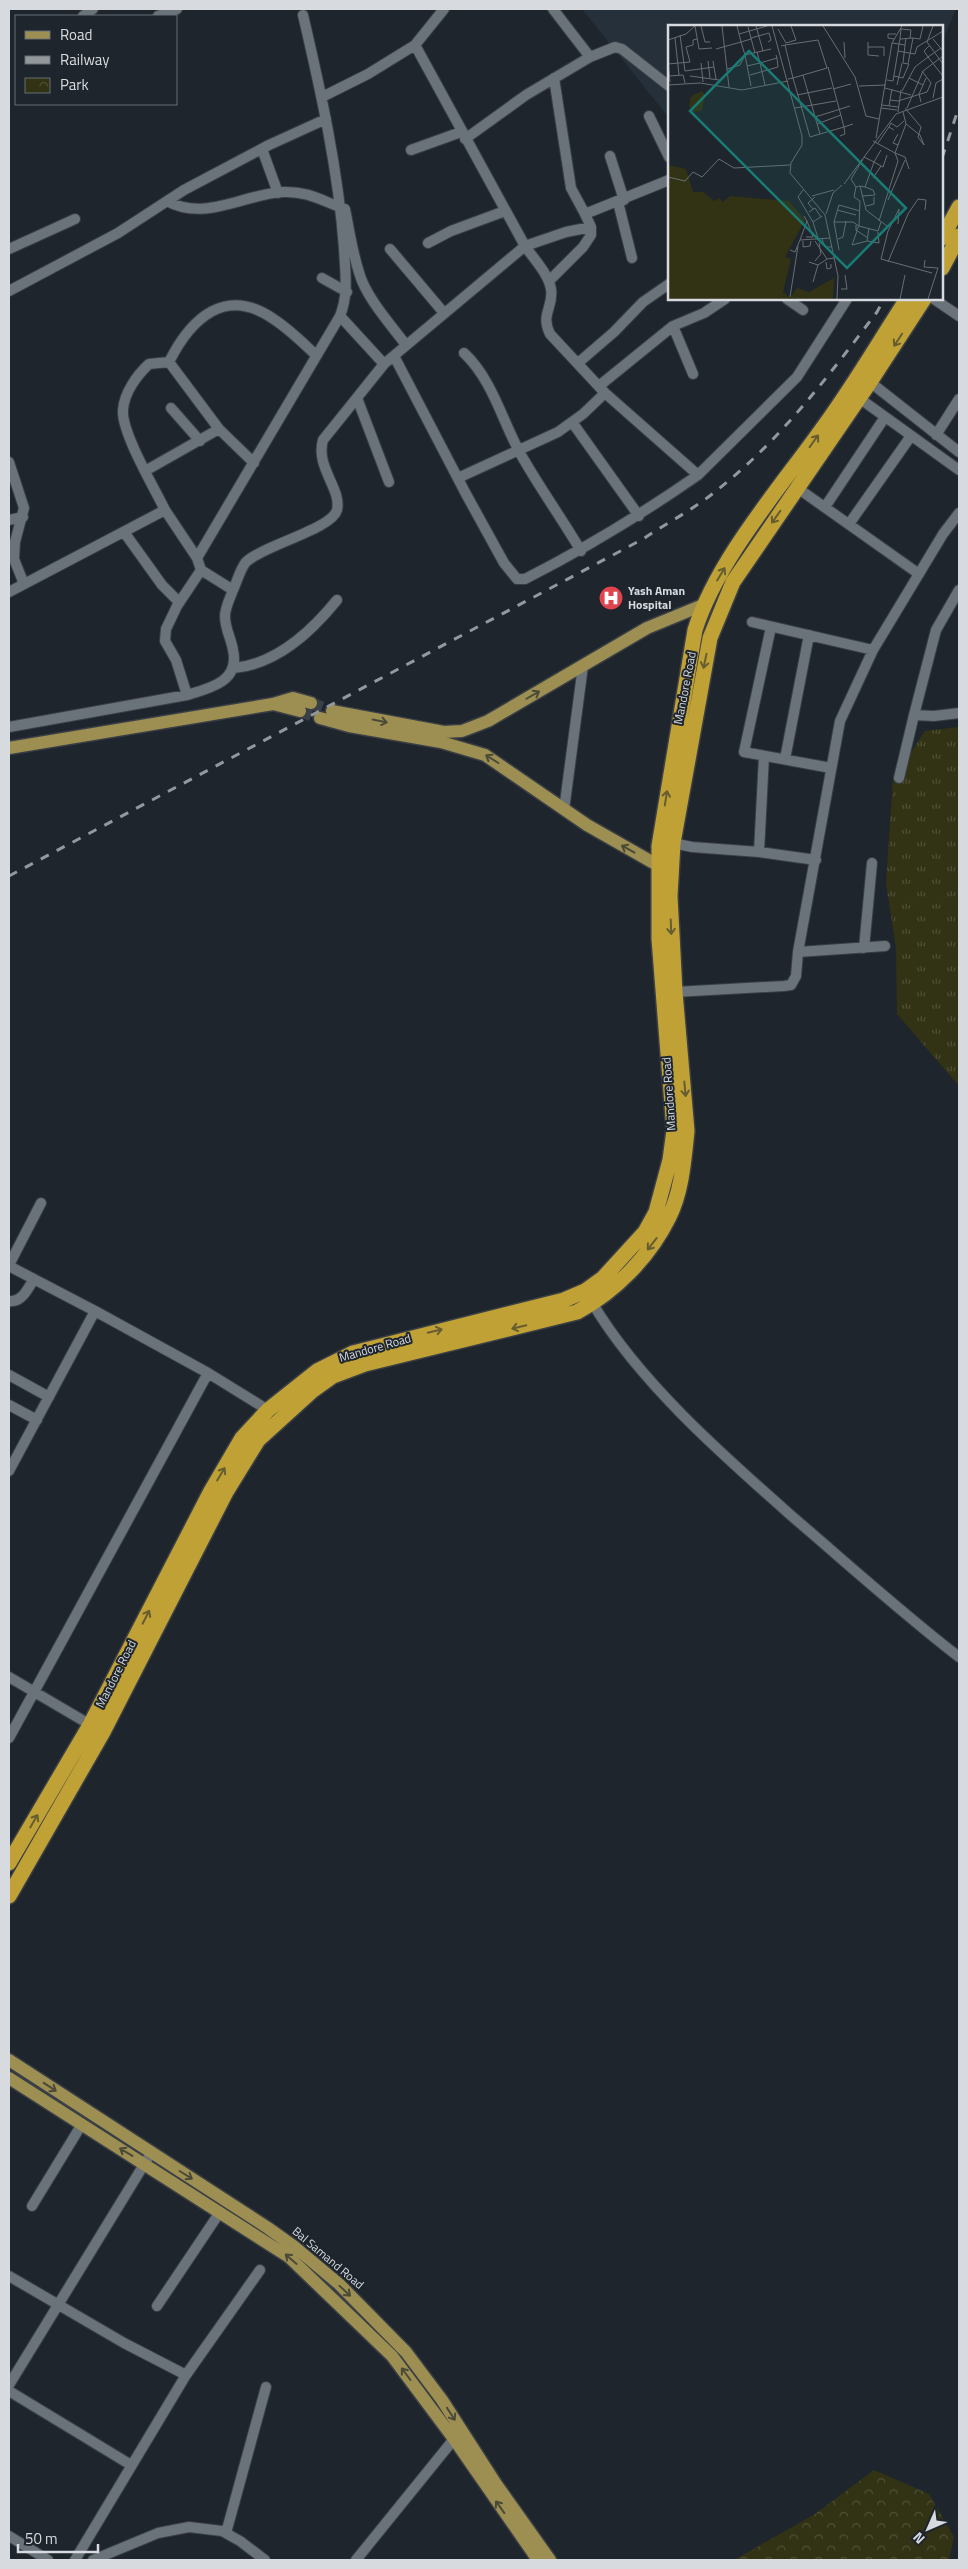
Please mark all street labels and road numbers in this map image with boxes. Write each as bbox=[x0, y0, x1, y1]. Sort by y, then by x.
street label: Mandore Road bbox=[668, 650, 701, 726]
street label: Mandore Road bbox=[656, 1056, 681, 1132]
street label: Mandore Road bbox=[337, 1328, 413, 1367]
street label: Mandore Road bbox=[90, 1637, 141, 1711]
street label: Bal Samand Road bbox=[288, 2222, 368, 2293]

